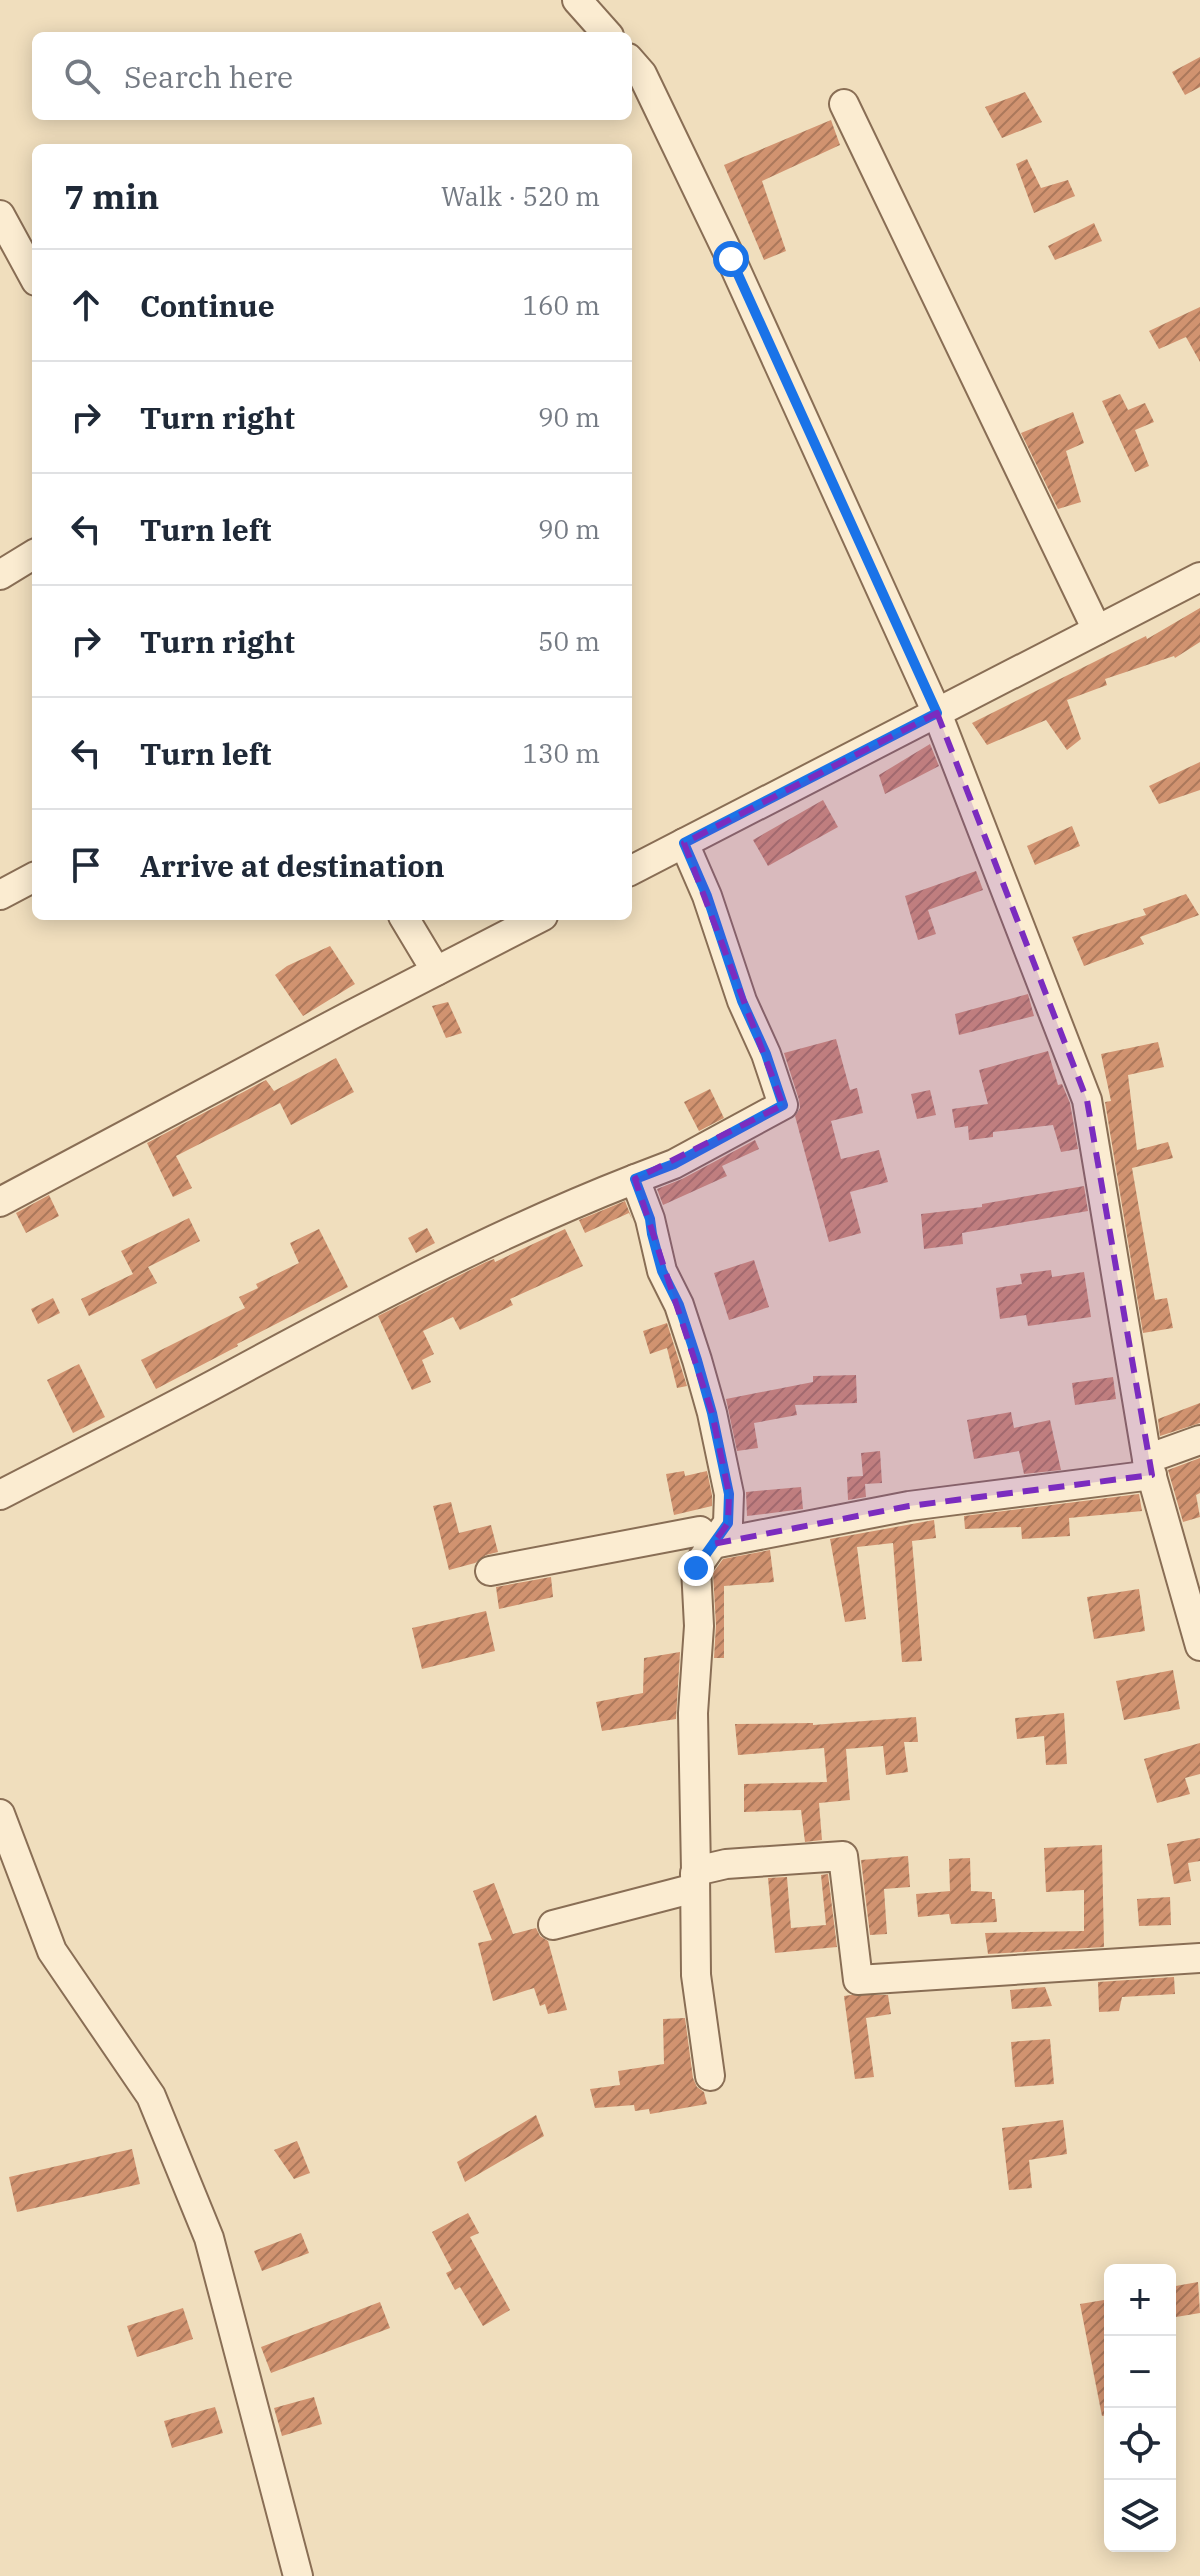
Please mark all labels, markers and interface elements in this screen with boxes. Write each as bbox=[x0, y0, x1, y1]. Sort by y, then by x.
search box bbox=[32, 32, 632, 120]
icon: search bbox=[60, 54, 104, 98]
text: Search here bbox=[124, 57, 293, 96]
text: 7 min bbox=[64, 174, 159, 218]
text: Walk · 520 m bbox=[441, 179, 600, 213]
route start bbox=[713, 241, 749, 277]
icon: ahead bbox=[64, 283, 108, 327]
text: Continue bbox=[140, 286, 275, 325]
text: 160 m bbox=[522, 288, 600, 322]
icon: right bbox=[64, 395, 108, 439]
text: Turn right bbox=[140, 398, 295, 437]
text: 90 m bbox=[538, 400, 600, 434]
icon: left bbox=[64, 507, 108, 551]
text: Turn left bbox=[140, 510, 272, 549]
text: 90 m bbox=[538, 512, 600, 546]
icon: right bbox=[64, 619, 108, 663]
text: Turn right bbox=[140, 622, 295, 661]
text: 50 m bbox=[538, 624, 600, 658]
icon: left bbox=[64, 731, 108, 775]
text: Turn left bbox=[140, 734, 272, 773]
text: 130 m bbox=[522, 736, 600, 770]
icon: arrive bbox=[64, 843, 108, 887]
text: Arrive at destination bbox=[140, 846, 445, 885]
route end bbox=[678, 1550, 714, 1586]
map controls bbox=[1104, 2264, 1176, 2552]
button: + bbox=[1104, 2264, 1176, 2336]
button: − bbox=[1104, 2336, 1176, 2408]
button: locate bbox=[1104, 2408, 1176, 2480]
button: layers bbox=[1104, 2480, 1176, 2552]

